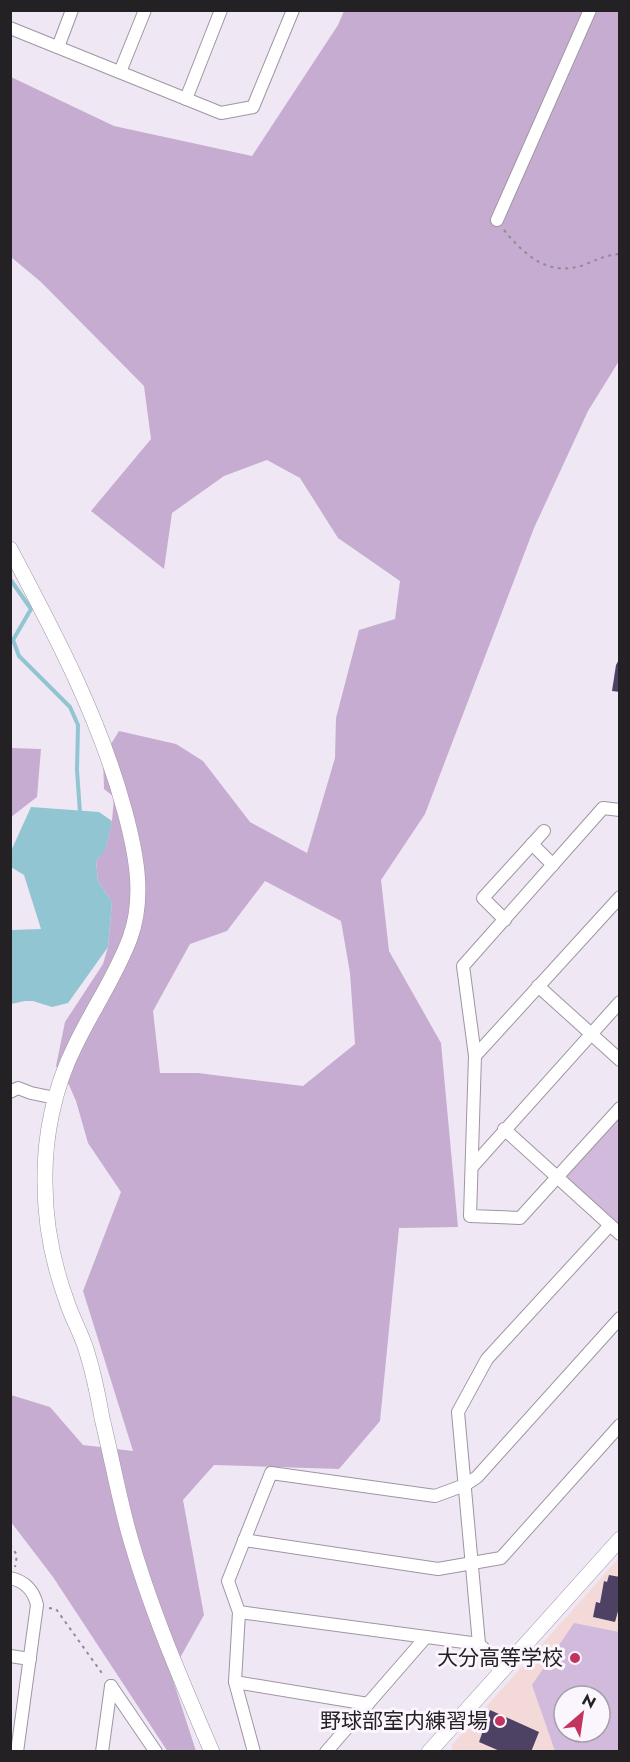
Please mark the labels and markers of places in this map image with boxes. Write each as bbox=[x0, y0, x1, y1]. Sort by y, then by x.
place label: 大分高等学校 bbox=[437, 1643, 563, 1673]
marker: 大分高等学校 bbox=[568, 1651, 582, 1665]
place label: 野球部室内練習場 bbox=[320, 1706, 488, 1736]
marker: 野球部室内練習場 bbox=[493, 1714, 507, 1728]

